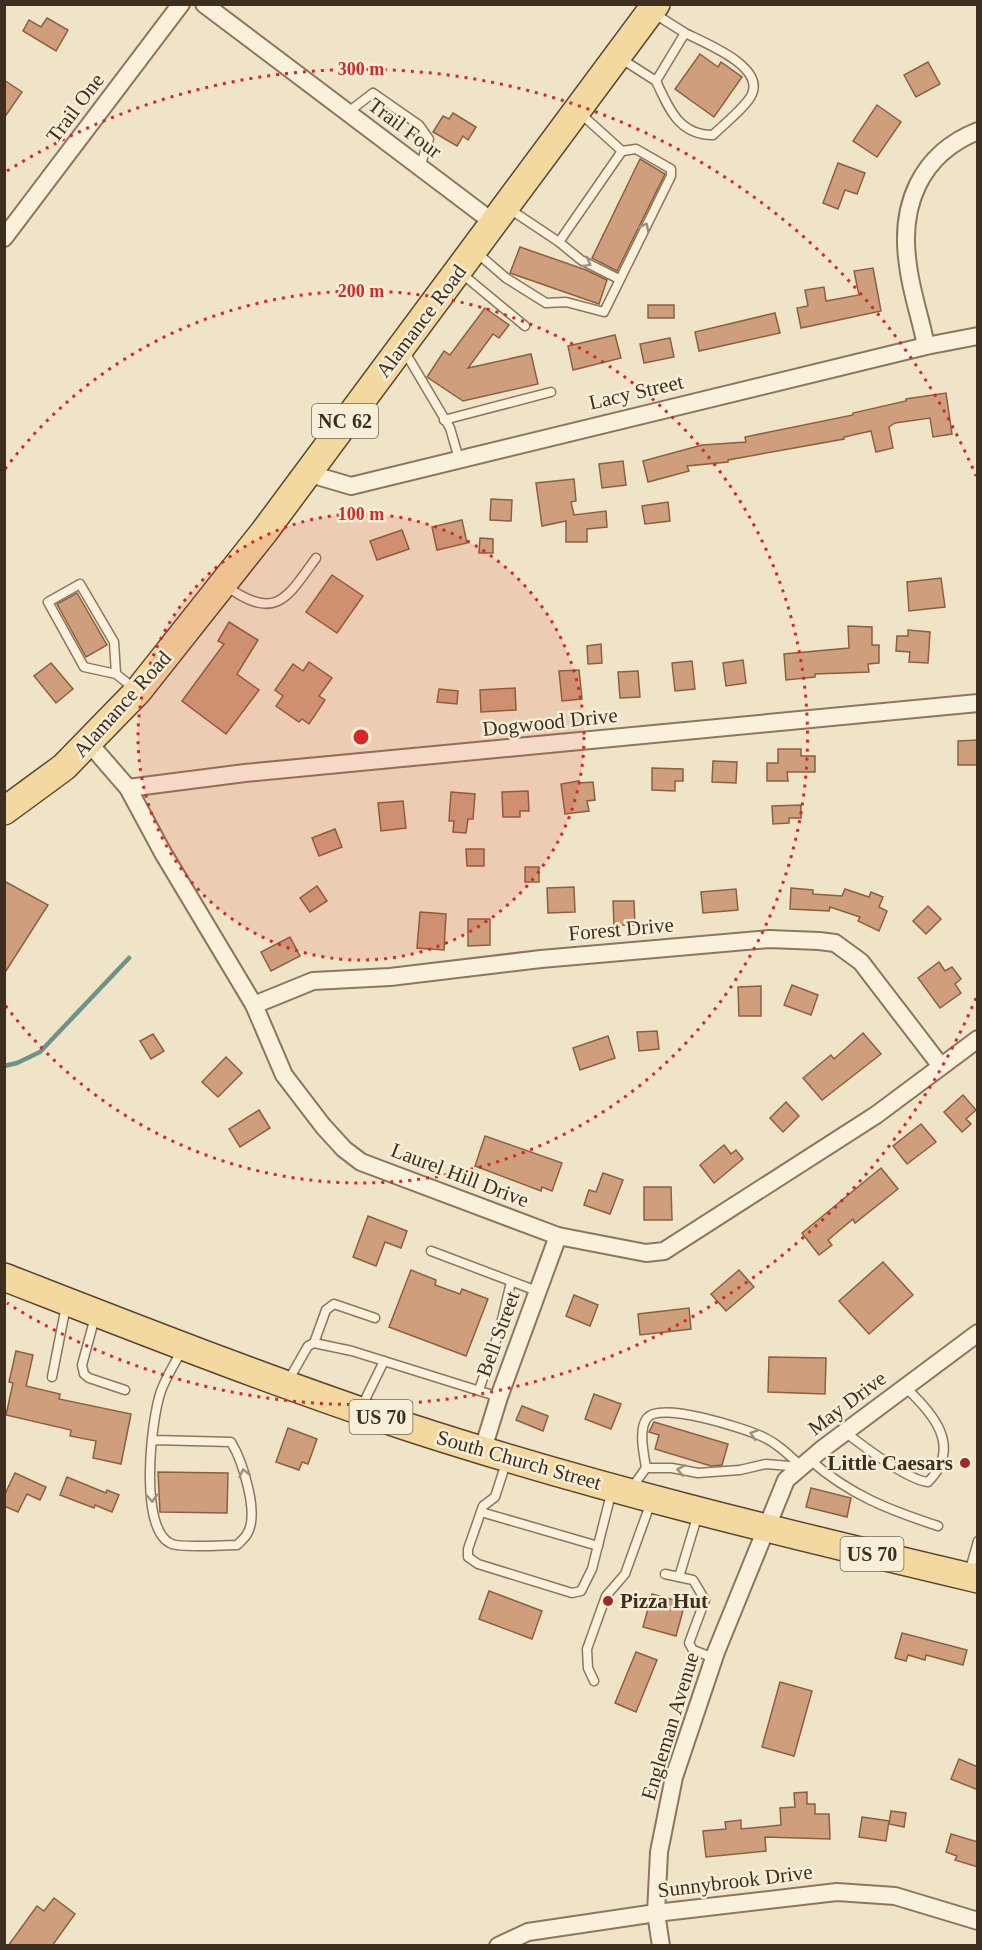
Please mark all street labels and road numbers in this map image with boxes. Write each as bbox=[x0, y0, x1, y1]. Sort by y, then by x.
street label: Trail One bbox=[41, 69, 109, 147]
street label: Trail Four bbox=[364, 93, 446, 163]
street label: Alamance Road bbox=[371, 260, 471, 382]
street label: Lacy Street bbox=[586, 369, 686, 415]
road number: NC 62 bbox=[312, 404, 378, 438]
street label: Alamance Road bbox=[68, 646, 176, 762]
street label: Dogwood Drive bbox=[481, 703, 619, 741]
street label: Forest Drive bbox=[567, 912, 675, 946]
street label: Laurel Hill Drive bbox=[388, 1138, 532, 1212]
street label: Bell Street bbox=[471, 1288, 525, 1380]
street label: May Drive bbox=[803, 1366, 891, 1440]
road number: US 70 bbox=[350, 1400, 412, 1434]
street label: South Church Street bbox=[434, 1425, 604, 1495]
road number: US 70 bbox=[840, 1537, 904, 1571]
street label: Engleman Avenue bbox=[636, 1649, 704, 1803]
street label: Sunnybrook Drive bbox=[656, 1860, 814, 1902]

